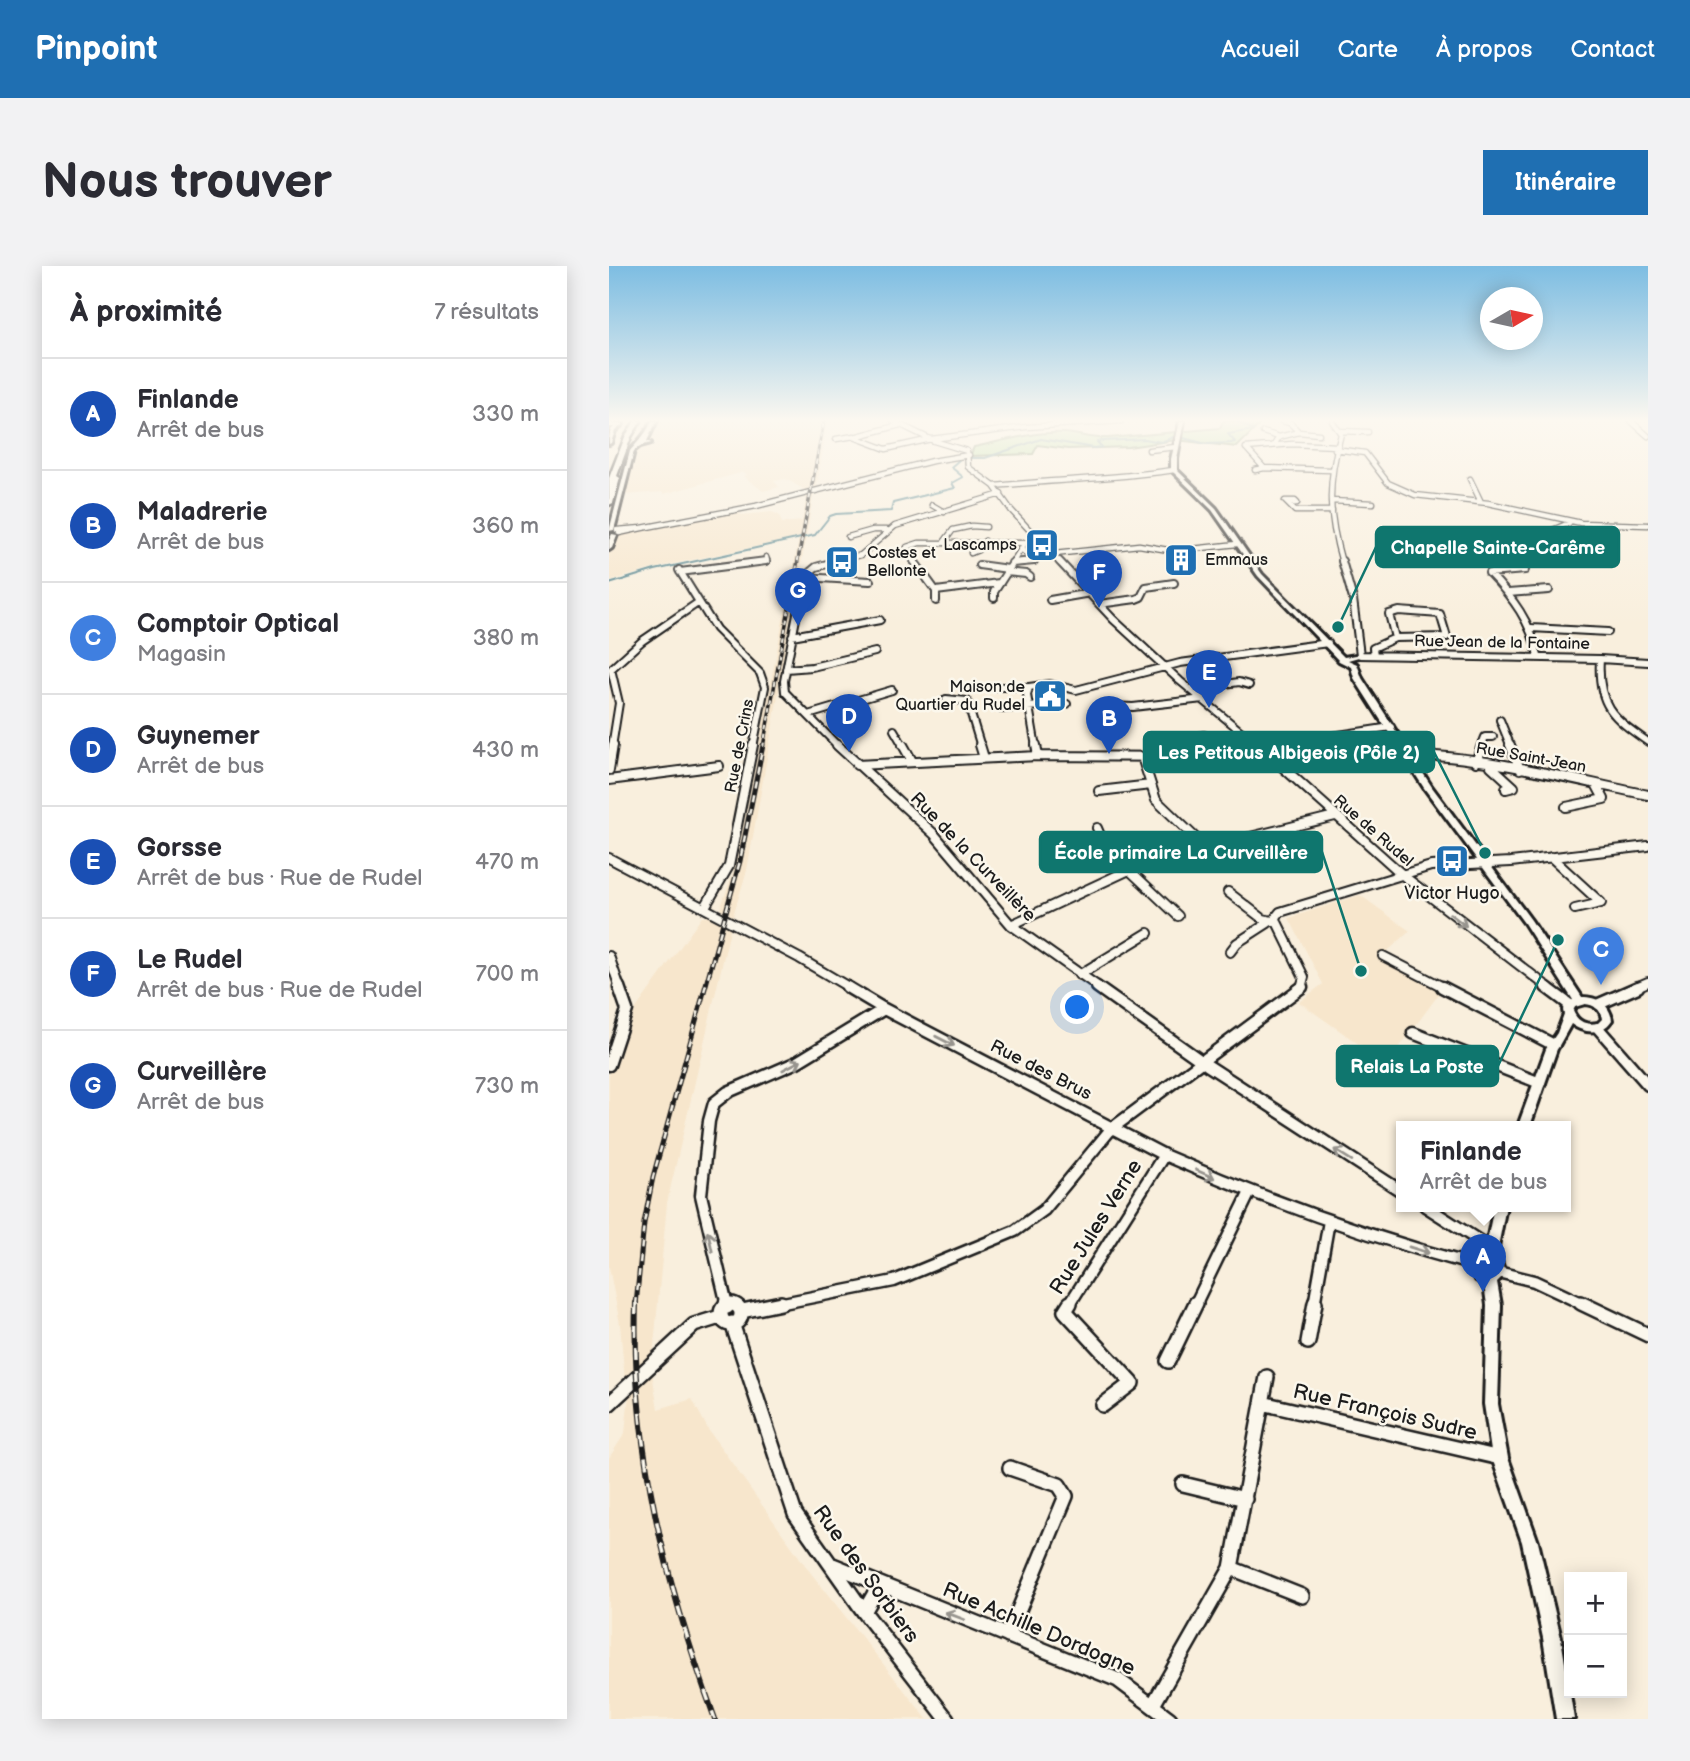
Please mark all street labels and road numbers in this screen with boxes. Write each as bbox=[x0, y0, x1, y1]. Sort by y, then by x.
street label: Rue Jean de la Fontaine bbox=[1414, 632, 1591, 654]
street label: Rue de Crins bbox=[722, 698, 758, 794]
street label: Rue Saint-Jean bbox=[1474, 739, 1588, 777]
street label: Rue de la Curveillère bbox=[906, 788, 1040, 926]
street label: Rue de Rudel bbox=[1329, 791, 1417, 871]
street label: Rue des Brus bbox=[987, 1035, 1095, 1105]
street label: Rue Jules Verne bbox=[1045, 1155, 1147, 1299]
street label: Rue François Sudre bbox=[1291, 1379, 1479, 1445]
street label: Rue des Sorbiers bbox=[808, 1500, 924, 1648]
street label: Rue Achille Dordogne bbox=[939, 1577, 1139, 1681]

